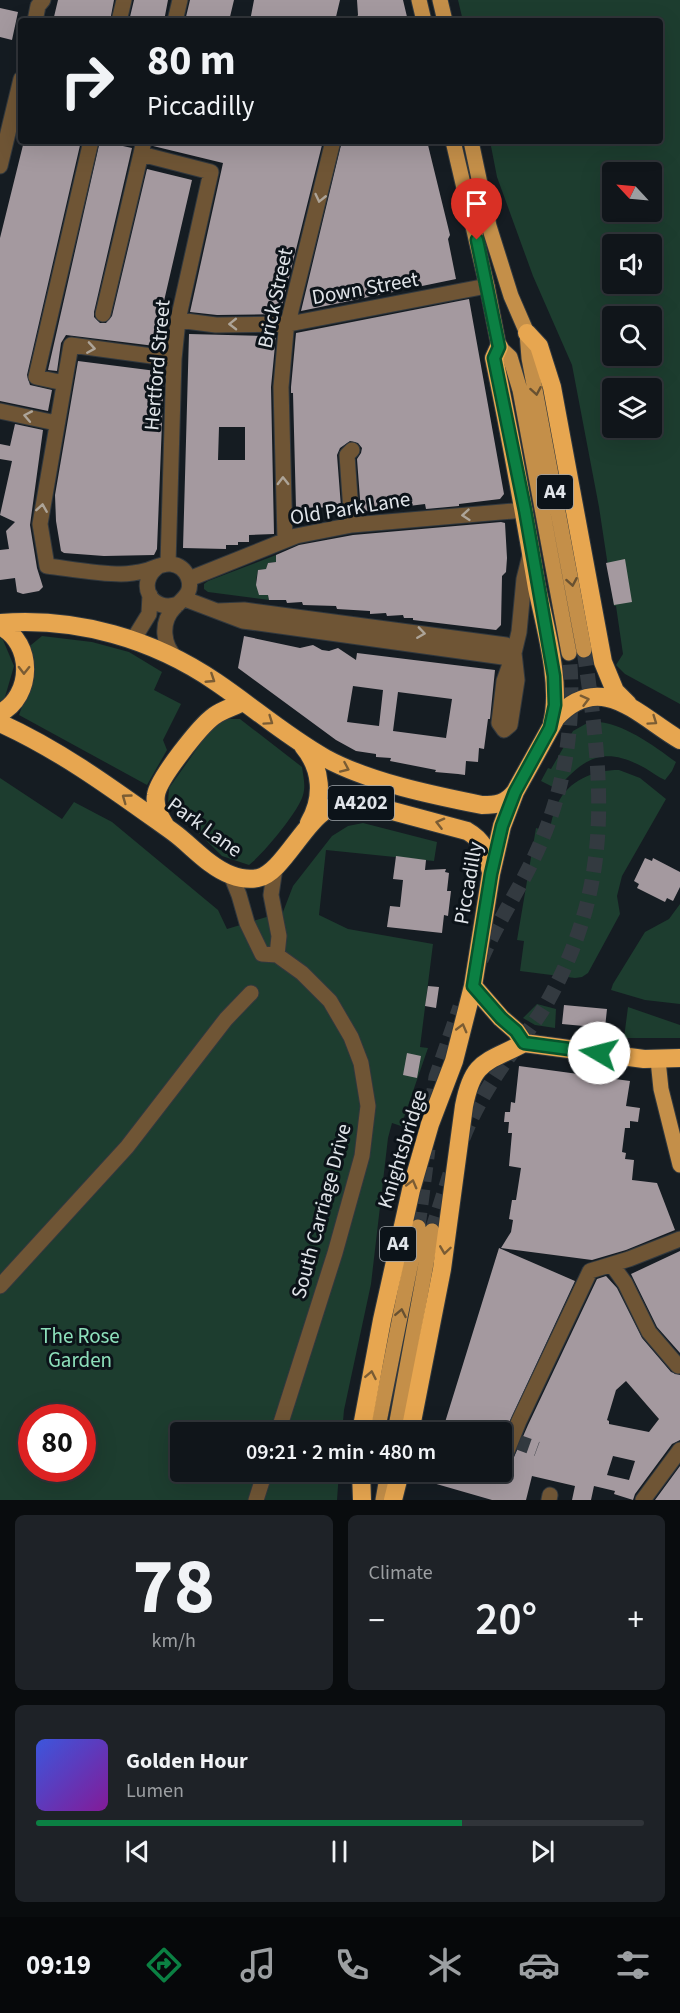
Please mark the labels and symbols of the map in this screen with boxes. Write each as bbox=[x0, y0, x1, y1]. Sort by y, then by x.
north arrow bbox=[602, 162, 662, 222]
pin bbox=[451, 178, 502, 240]
one-way arrow bbox=[314, 193, 327, 203]
street label: Brick Street bbox=[250, 245, 300, 351]
street label: Down Street bbox=[309, 264, 421, 312]
street label: Hertford Street bbox=[136, 298, 178, 432]
one-way arrow bbox=[228, 318, 237, 331]
one-way arrow bbox=[87, 341, 96, 353]
one-way arrow bbox=[529, 385, 542, 395]
one-way arrow bbox=[24, 411, 34, 424]
road number: A4 bbox=[537, 475, 573, 509]
one-way arrow bbox=[277, 476, 290, 485]
street label: Old Park Lane bbox=[288, 484, 412, 532]
one-way arrow bbox=[36, 504, 48, 513]
one-way arrow bbox=[462, 508, 471, 521]
one-way arrow bbox=[565, 577, 578, 587]
one-way arrow bbox=[416, 627, 425, 639]
one-way arrow bbox=[18, 665, 30, 674]
one-way arrow bbox=[205, 671, 215, 683]
one-way arrow bbox=[579, 695, 590, 707]
one-way arrow bbox=[262, 713, 273, 724]
one-way arrow bbox=[646, 714, 657, 725]
one-way arrow bbox=[339, 761, 350, 773]
road number: A4202 bbox=[328, 786, 394, 820]
street label: Park Lane bbox=[161, 790, 249, 864]
one-way arrow bbox=[122, 795, 133, 806]
one-way arrow bbox=[436, 818, 446, 831]
street label: Piccadilly bbox=[446, 839, 490, 927]
position arrow bbox=[567, 1021, 631, 1085]
one-way arrow bbox=[455, 1023, 467, 1034]
street label: Knightsbridge bbox=[370, 1086, 434, 1212]
street label: South Carriage Drive bbox=[283, 1120, 359, 1302]
one-way arrow bbox=[405, 1180, 417, 1190]
road number: A4 bbox=[380, 1227, 416, 1261]
one-way arrow bbox=[439, 1245, 452, 1255]
one-way arrow bbox=[394, 1309, 407, 1319]
park label: The Rose Garden bbox=[40, 1321, 120, 1375]
one-way arrow bbox=[364, 1370, 377, 1380]
speed limit sign: 80 bbox=[18, 1404, 96, 1482]

